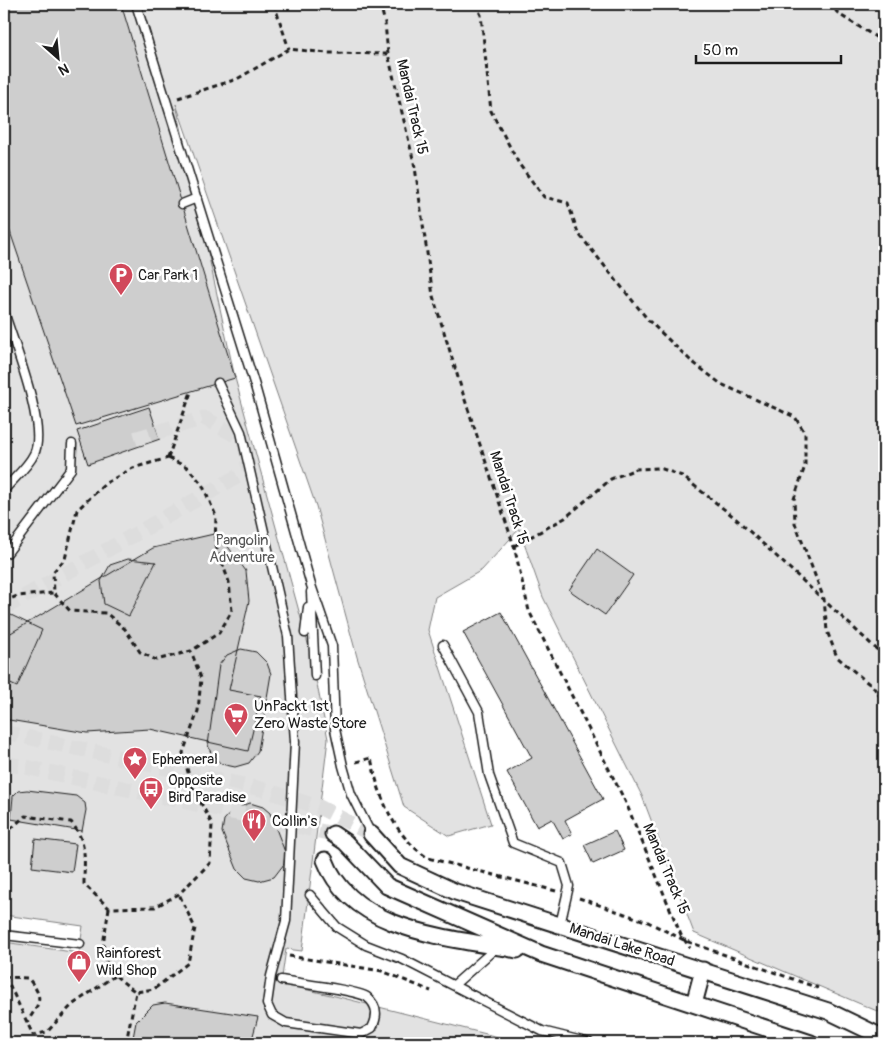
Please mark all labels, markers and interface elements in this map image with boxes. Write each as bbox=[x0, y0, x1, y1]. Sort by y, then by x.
north arrow bbox=[32, 32, 82, 82]
scale bar bbox=[696, 32, 840, 64]
text: 50 m bbox=[703, 41, 738, 60]
street label: Mandai Track 15 bbox=[392, 57, 432, 157]
text: N bbox=[56, 59, 72, 79]
parking icon: Car Park 1 bbox=[108, 262, 134, 296]
place label: Car Park 1 bbox=[138, 266, 198, 285]
street label: Mandai Track 15 bbox=[485, 449, 533, 547]
park label: Pangolin Adventure bbox=[209, 531, 275, 567]
place label: UnPackt 1st Zero Waste Store bbox=[254, 697, 367, 733]
supermarket icon: UnPackt 1st Zero Waste Store bbox=[223, 702, 249, 736]
place icon: Ephemeral bbox=[122, 746, 148, 780]
place label: Ephemeral bbox=[152, 750, 218, 769]
place label: Opposite Bird Paradise bbox=[168, 771, 247, 807]
bus stop icon: Opposite Bird Paradise bbox=[138, 776, 164, 810]
restaurant icon: Collin's bbox=[241, 808, 267, 842]
place label: Collin's bbox=[272, 812, 317, 831]
street label: Mandai Track 15 bbox=[638, 820, 694, 918]
street label: Mandai Lake Road bbox=[567, 919, 677, 971]
place label: Rainforest Wild Shop bbox=[96, 944, 162, 980]
shop icon: Rainforest Wild Shop bbox=[66, 949, 92, 983]

